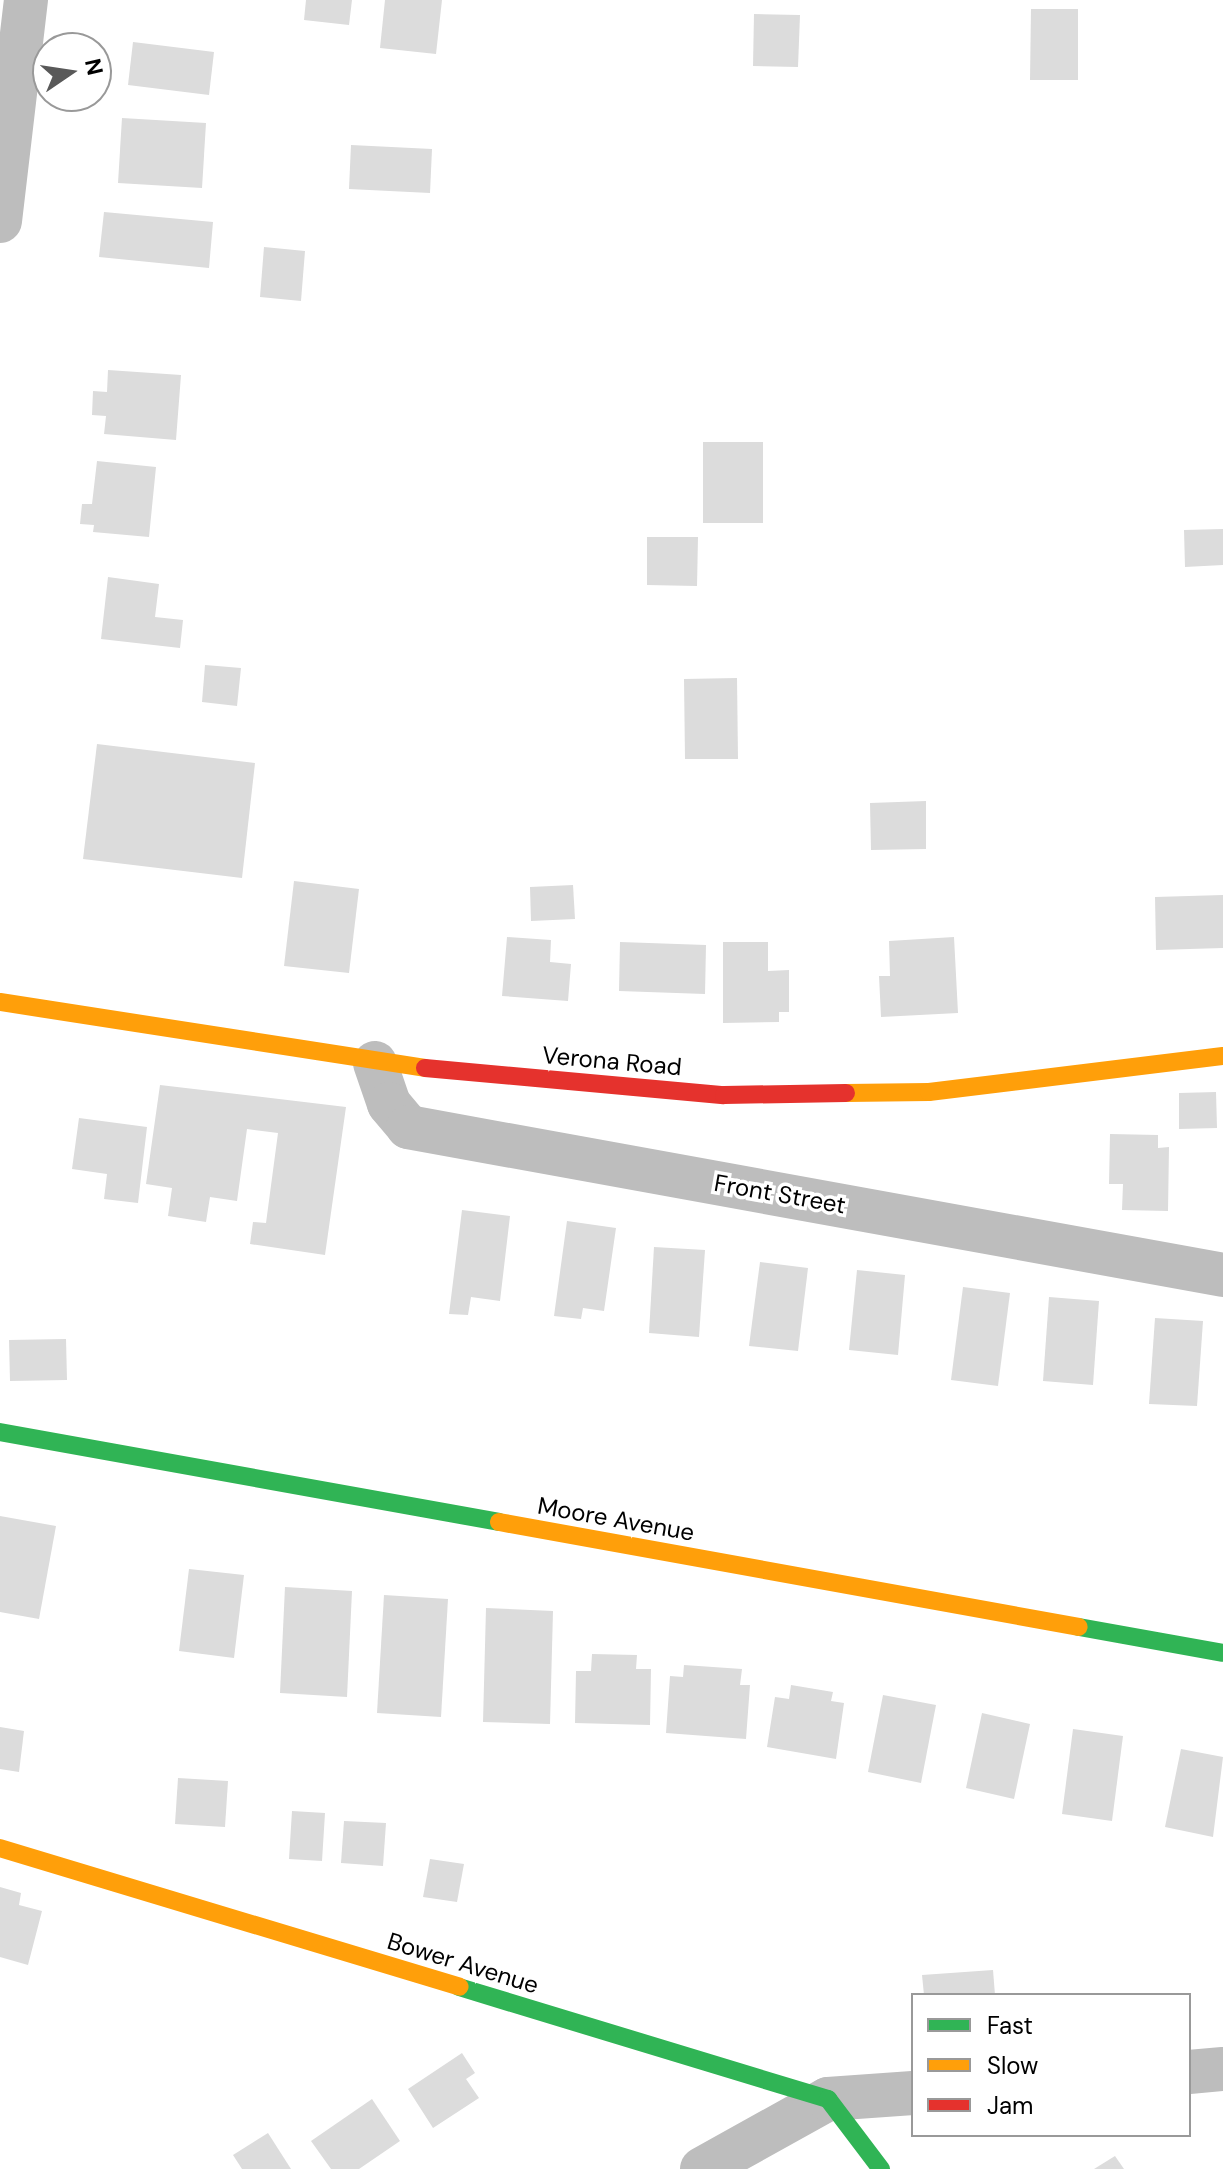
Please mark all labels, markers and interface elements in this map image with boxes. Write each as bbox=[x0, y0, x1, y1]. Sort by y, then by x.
north arrow bbox=[32, 32, 112, 112]
text: N bbox=[78, 56, 110, 78]
street label: Verona Road bbox=[541, 1041, 683, 1081]
street label: Front Street bbox=[712, 1168, 848, 1220]
street label: Moore Avenue bbox=[535, 1491, 697, 1547]
street label: Bower Avenue bbox=[384, 1926, 542, 2000]
legend bbox=[911, 1993, 1191, 2137]
text: Fast bbox=[987, 2010, 1033, 2041]
text: Slow bbox=[987, 2050, 1038, 2081]
text: Jam bbox=[987, 2090, 1033, 2121]

